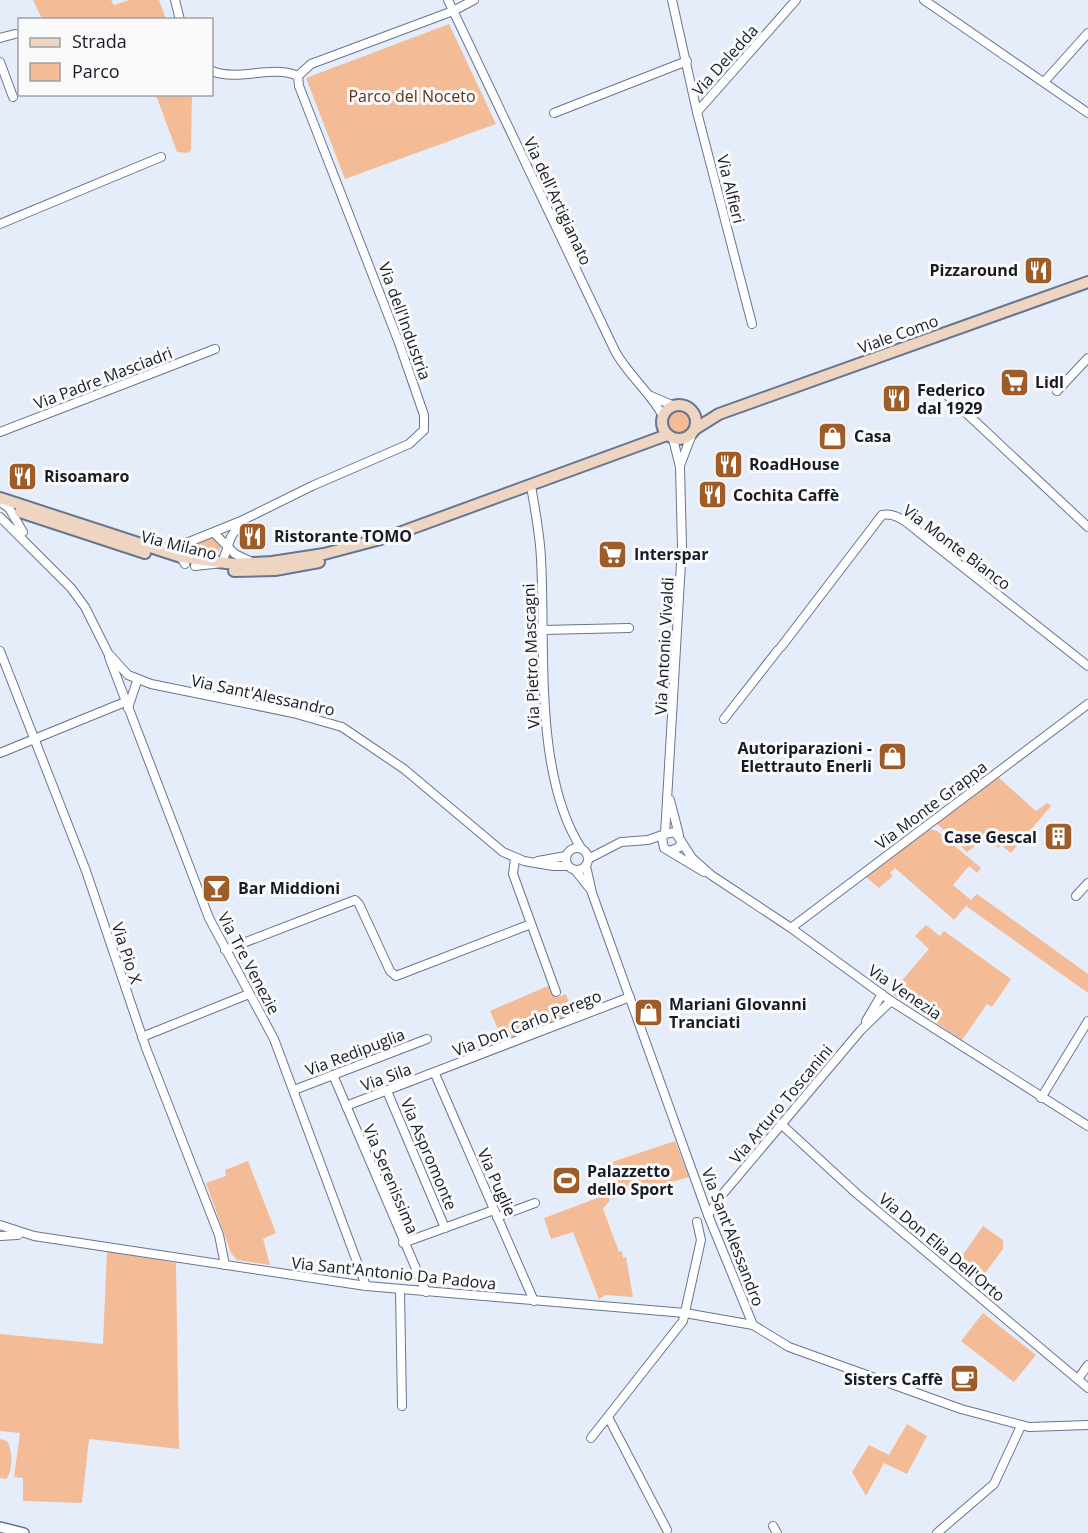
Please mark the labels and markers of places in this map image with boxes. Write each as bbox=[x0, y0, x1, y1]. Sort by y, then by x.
restaurant icon: Pizzaround bbox=[1023, 254, 1055, 286]
place label: Pizzaround bbox=[929, 259, 1018, 281]
supermarket icon: Lidl bbox=[998, 366, 1030, 398]
place label: Lidl bbox=[1035, 371, 1064, 393]
place label: Federico dal 1929 bbox=[917, 379, 985, 419]
restaurant icon: Federico dal 1929 bbox=[880, 383, 912, 415]
shop icon: Casa bbox=[817, 420, 849, 452]
place label: Casa bbox=[854, 425, 891, 447]
restaurant icon: RoadHouse bbox=[712, 448, 744, 480]
place label: RoadHouse bbox=[749, 453, 839, 475]
restaurant icon: Risoamaro bbox=[7, 460, 39, 492]
place label: Risoamaro bbox=[44, 465, 130, 487]
restaurant icon: Cochita Caffè bbox=[696, 479, 728, 511]
place label: Cochita Caffè bbox=[733, 484, 839, 506]
restaurant icon: Ristorante TOMO bbox=[237, 520, 269, 552]
place label: Ristorante TOMO bbox=[274, 525, 412, 547]
supermarket icon: Interspar bbox=[597, 538, 629, 570]
place label: Interspar bbox=[634, 543, 708, 565]
place label: Autoriparazioni - Elettrauto Enerli bbox=[737, 737, 872, 777]
shop icon: Autoriparazioni - Elettrauto Enerli bbox=[877, 741, 909, 773]
building icon: Case Gescal bbox=[1042, 821, 1074, 853]
place label: Case Gescal bbox=[944, 826, 1037, 848]
bar icon: Bar Middioni bbox=[201, 872, 233, 904]
place label: Bar Middioni bbox=[238, 877, 340, 899]
place label: Mariani GIovanni Tranciati bbox=[669, 993, 807, 1033]
shop icon: Mariani GIovanni Tranciati bbox=[632, 997, 664, 1029]
place label: Palazzetto dello Sport bbox=[587, 1160, 674, 1200]
sports icon: Palazzetto dello Sport bbox=[550, 1164, 582, 1196]
cafe icon: Sisters Caffè bbox=[948, 1363, 980, 1395]
place label: Sisters Caffè bbox=[844, 1368, 943, 1390]

